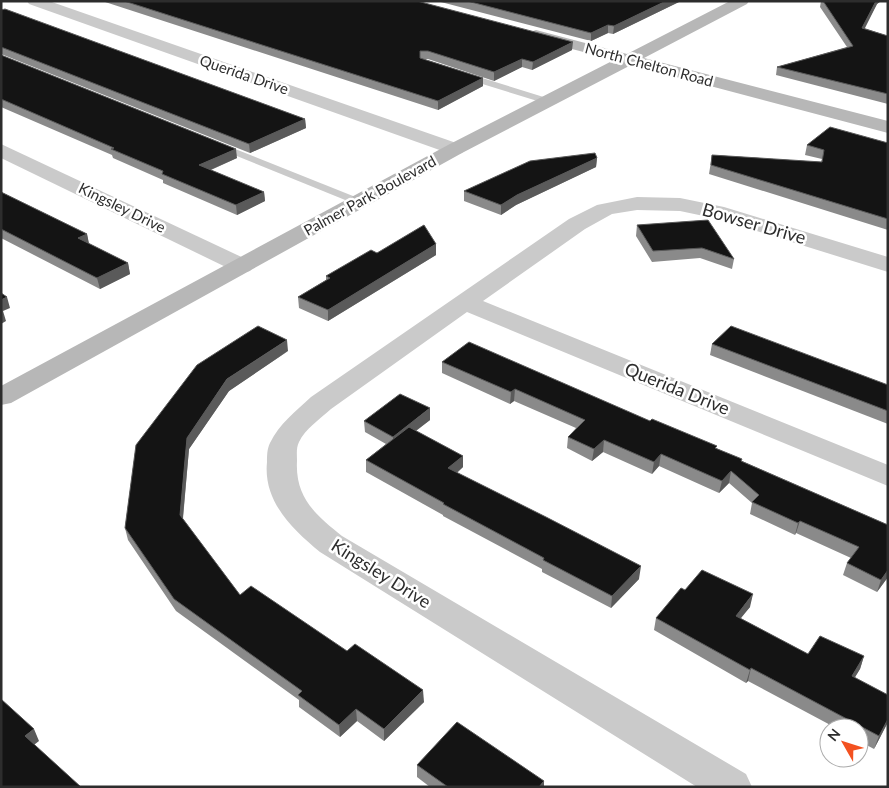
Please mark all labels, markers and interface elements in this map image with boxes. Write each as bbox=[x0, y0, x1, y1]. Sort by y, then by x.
street label: North Chelton Road bbox=[583, 38, 715, 90]
street label: Querida Drive bbox=[198, 50, 291, 98]
street label: Palmer Park Boulevard bbox=[300, 151, 439, 239]
street label: Kingsley Drive bbox=[76, 178, 169, 236]
street label: Bowser Drive bbox=[700, 198, 809, 248]
street label: Querida Drive bbox=[622, 357, 733, 419]
street label: Kingsley Drive bbox=[328, 534, 435, 613]
north arrow bbox=[819, 718, 869, 768]
text: N bbox=[824, 725, 844, 744]

